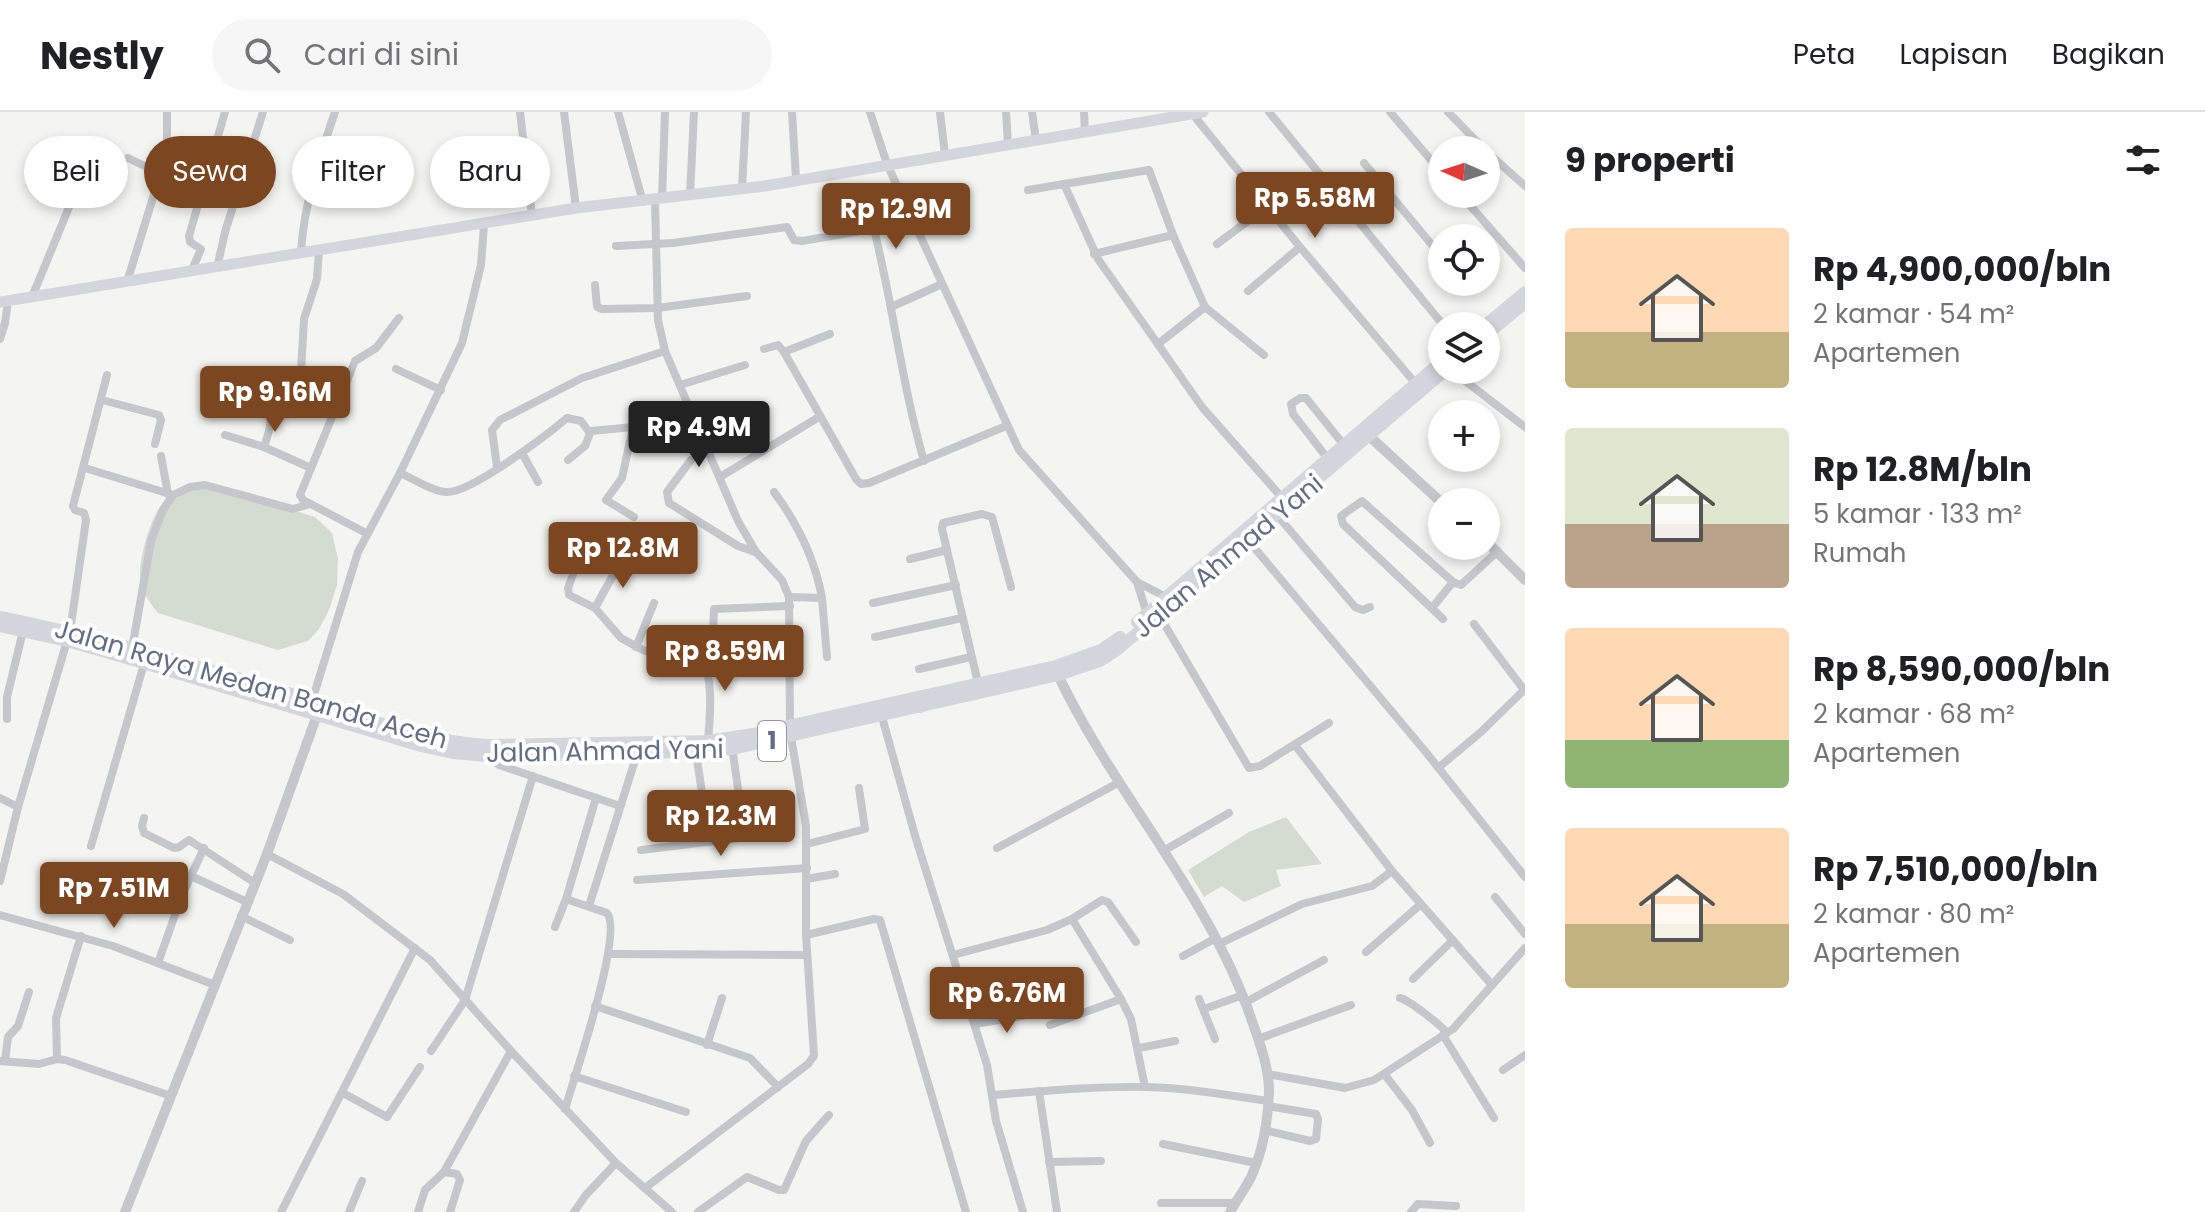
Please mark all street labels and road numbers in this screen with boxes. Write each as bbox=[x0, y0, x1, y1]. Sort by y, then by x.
street label: Jalan Ahmad Yani bbox=[1125, 466, 1331, 646]
street label: Jalan Raya Medan Banda Aceh bbox=[50, 611, 452, 757]
road number: 1 bbox=[758, 721, 786, 761]
street label: Jalan Ahmad Yani bbox=[486, 731, 724, 771]

